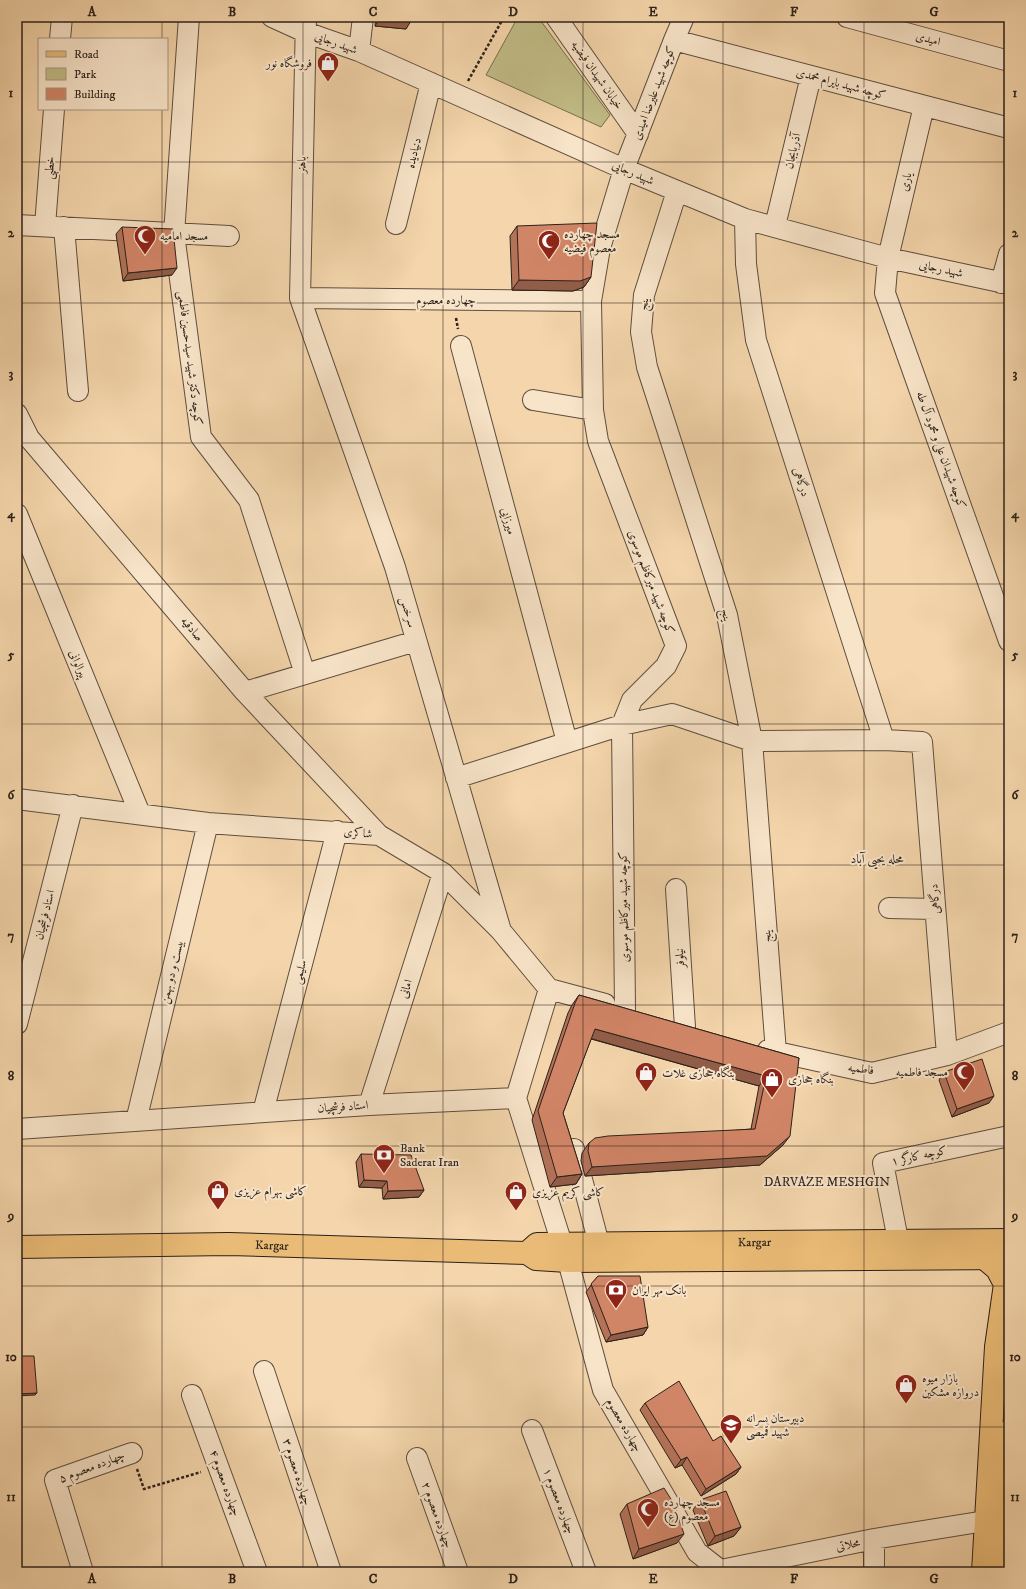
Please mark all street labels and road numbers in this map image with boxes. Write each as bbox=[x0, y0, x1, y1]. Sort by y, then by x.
street label: شهید رجایی bbox=[313, 28, 359, 58]
street label: امیدی bbox=[914, 29, 942, 50]
street label: خیابان شهیدان فیضیه bbox=[568, 38, 626, 113]
street label: کوچه شهید علیرضا امیدی bbox=[629, 44, 680, 143]
street label: کوچه شهید بایرام محمدی bbox=[794, 65, 888, 106]
street label: آذربایجان bbox=[781, 130, 805, 170]
street label: دنیادیده bbox=[403, 136, 425, 170]
street label: خطبی bbox=[42, 156, 60, 180]
street label: باهنر bbox=[294, 156, 310, 176]
street label: شهید رجایی bbox=[610, 157, 656, 189]
street label: یاری bbox=[897, 170, 916, 193]
street label: شهید رجایی bbox=[918, 257, 964, 281]
street label: کوچه دکتر شهید سیدحسین فاطمی bbox=[173, 290, 206, 426]
street label: چهارده معصوم bbox=[416, 293, 476, 311]
street label: ینج bbox=[636, 296, 655, 312]
street label: کوچه شهیدان علی و محمود آل طه bbox=[912, 389, 970, 511]
street label: درگاهی bbox=[789, 465, 814, 499]
street label: میرزایی bbox=[497, 506, 519, 536]
street label: کوچه شهید میرکاظم موسوی bbox=[621, 528, 678, 637]
street label: سرخس bbox=[395, 595, 420, 630]
street label: ینج bbox=[714, 607, 735, 624]
street label: صادقیه bbox=[177, 614, 207, 644]
street label: پیرالوانی bbox=[65, 648, 91, 681]
street label: شاکری bbox=[343, 824, 373, 842]
street label: کوچه شهید میرکاظم موسوی bbox=[616, 851, 635, 962]
street label: درگاهی bbox=[925, 883, 944, 915]
street label: استاد فرشچیان bbox=[32, 888, 59, 942]
street label: ینج bbox=[759, 929, 778, 943]
street label: بیست و دو بهمن bbox=[157, 938, 188, 1006]
street label: نیلوفر bbox=[672, 948, 688, 970]
street label: سلیمی bbox=[290, 958, 311, 986]
street label: امانی bbox=[396, 977, 416, 1000]
street label: فاطمیه bbox=[847, 1060, 875, 1078]
street label: استاد فرشچیان bbox=[317, 1098, 369, 1116]
street label: کوچه کارگر ۱ bbox=[889, 1142, 949, 1170]
street label: Kargar bbox=[738, 1235, 772, 1250]
street label: Kargar bbox=[255, 1237, 289, 1253]
street label: چهارده معصوم bbox=[600, 1395, 646, 1456]
street label: چهارده معصوم ۳ bbox=[276, 1437, 315, 1508]
street label: چهارده معصوم ۵ bbox=[57, 1448, 128, 1489]
street label: چهارده معصوم ۴ bbox=[203, 1448, 244, 1519]
street label: چهارده معصوم ۱ bbox=[537, 1466, 578, 1537]
street label: چهارده معصوم ۲ bbox=[415, 1480, 456, 1551]
street label: محلاتی bbox=[835, 1535, 862, 1555]

